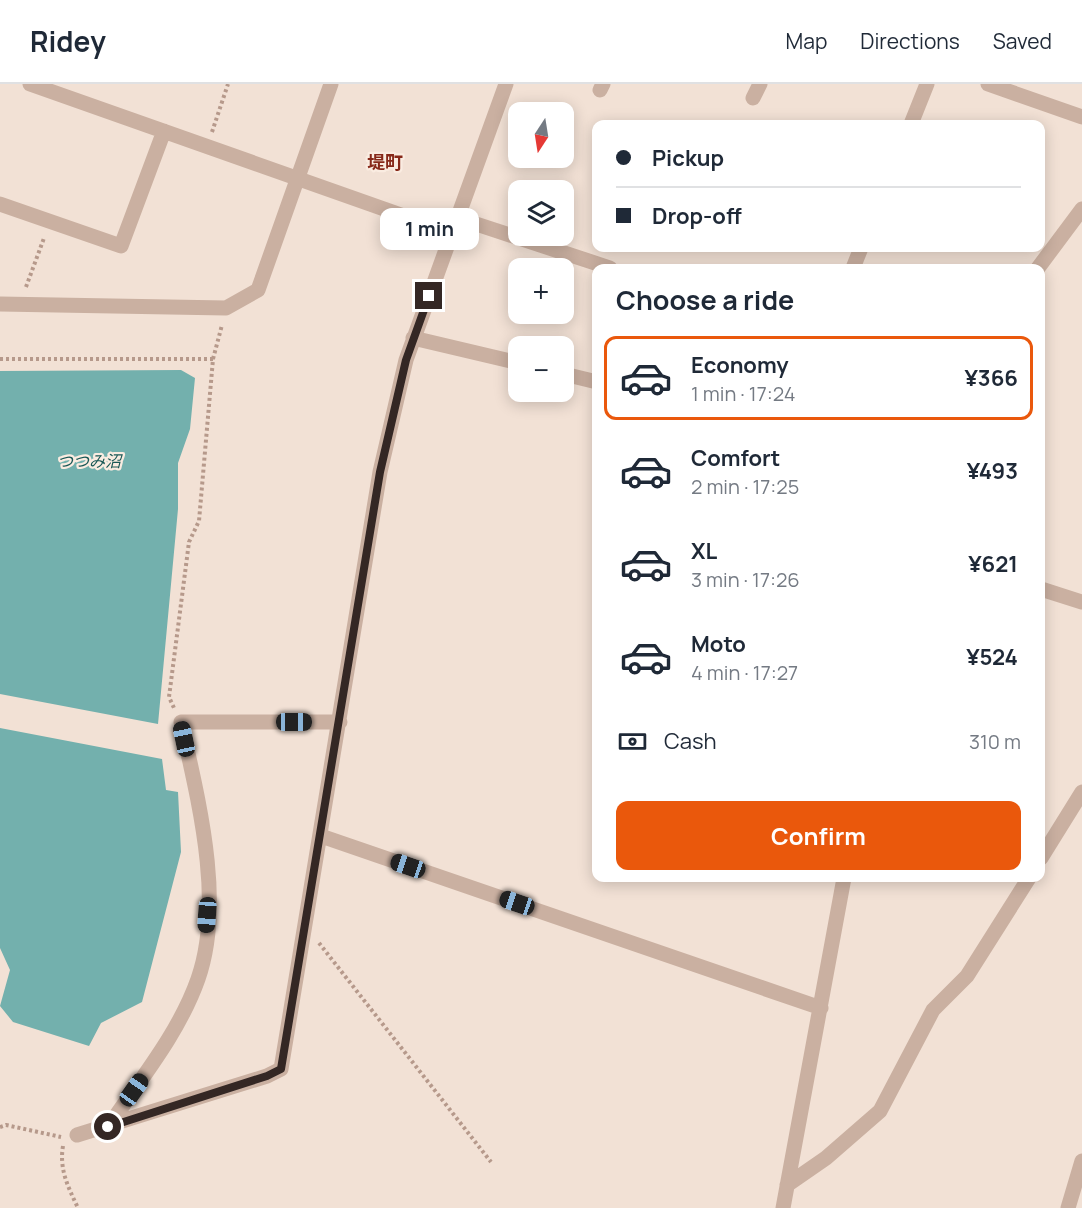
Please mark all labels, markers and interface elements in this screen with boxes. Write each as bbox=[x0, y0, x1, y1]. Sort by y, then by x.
text: Ridey bbox=[30, 22, 106, 60]
text: Map bbox=[786, 27, 827, 55]
text: Directions bbox=[860, 27, 960, 55]
text: Saved bbox=[993, 27, 1052, 55]
north arrow bbox=[508, 102, 574, 168]
map controls bbox=[508, 102, 574, 402]
text: Pickup bbox=[652, 143, 724, 173]
district label: 堤町 bbox=[367, 150, 403, 174]
button: layers bbox=[508, 180, 574, 246]
text: Drop-off bbox=[652, 201, 742, 231]
callout: 1 min bbox=[380, 209, 478, 251]
text: 1 min bbox=[405, 215, 454, 242]
button: + bbox=[508, 258, 574, 324]
text: Choose a ride bbox=[616, 281, 794, 318]
route end bbox=[415, 282, 442, 309]
button: − bbox=[508, 336, 574, 402]
text: Economy bbox=[691, 350, 789, 380]
icon: car bbox=[619, 351, 673, 405]
text: ¥366 bbox=[964, 363, 1018, 393]
text: 1 min · 17:24 bbox=[691, 380, 795, 407]
text: Comfort bbox=[691, 443, 780, 473]
icon: car bbox=[619, 444, 673, 498]
water label: つつみ沼 bbox=[57, 450, 123, 472]
text: ¥493 bbox=[967, 456, 1018, 486]
text: 2 min · 17:25 bbox=[691, 473, 799, 500]
text: XL bbox=[691, 536, 717, 566]
icon: car bbox=[619, 537, 673, 591]
text: ¥621 bbox=[968, 549, 1018, 579]
text: 3 min · 17:26 bbox=[691, 566, 800, 593]
text: Moto bbox=[691, 629, 746, 659]
icon: car bbox=[619, 630, 673, 684]
text: ¥524 bbox=[966, 642, 1018, 672]
text: 4 min · 17:27 bbox=[691, 659, 798, 686]
car bbox=[276, 713, 312, 731]
car bbox=[171, 720, 197, 758]
icon: cash bbox=[616, 725, 649, 758]
text: Cash bbox=[664, 726, 717, 756]
text: 310 m bbox=[969, 728, 1021, 755]
button: Confirm bbox=[616, 801, 1021, 870]
car bbox=[388, 852, 428, 880]
car bbox=[497, 889, 537, 917]
car bbox=[197, 896, 217, 934]
car bbox=[116, 1070, 152, 1110]
route start bbox=[94, 1113, 121, 1140]

